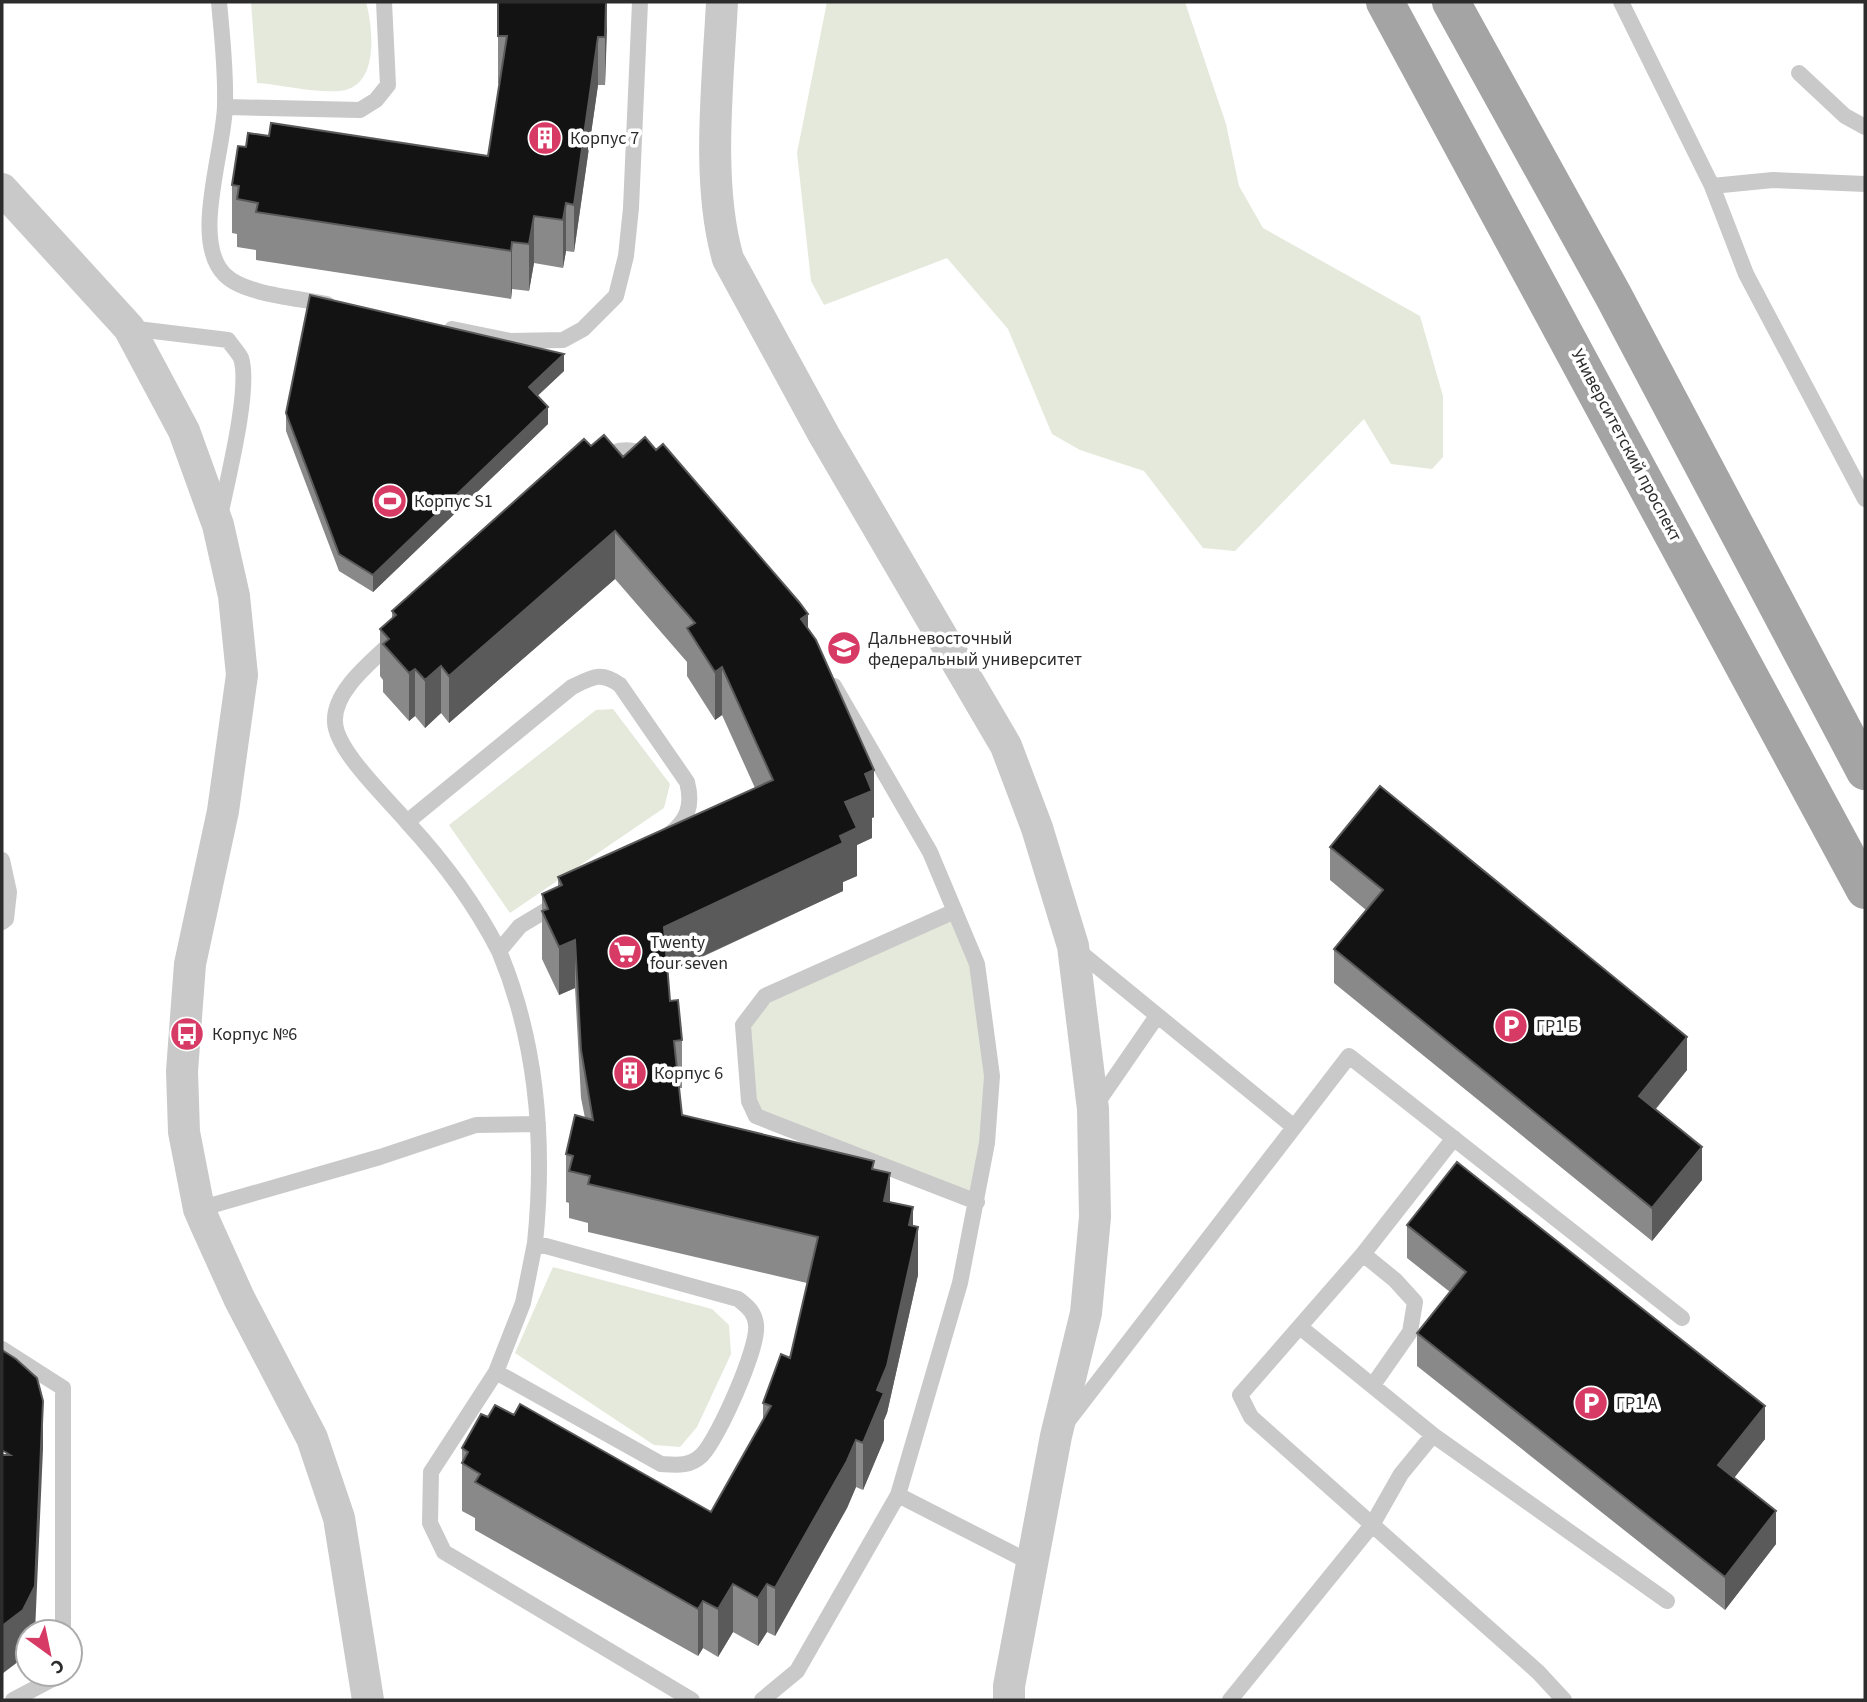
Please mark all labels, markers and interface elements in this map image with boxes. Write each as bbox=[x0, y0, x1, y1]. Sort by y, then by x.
building icon: Корпус 7 bbox=[526, 119, 564, 157]
place label: Корпус 7 bbox=[570, 126, 639, 151]
street label: Университетский проспект bbox=[1565, 344, 1688, 546]
sports icon: Корпус S1 bbox=[371, 482, 409, 520]
place label: Корпус S1 bbox=[414, 489, 493, 514]
place label: Дальневосточный федеральный университет bbox=[868, 626, 1082, 672]
school or university icon: Дальневосточный федеральный университет bbox=[825, 629, 863, 667]
place label: Twenty four seven bbox=[650, 930, 728, 976]
supermarket icon: Twenty four seven bbox=[606, 933, 644, 971]
parking icon: ГР1 Б bbox=[1492, 1007, 1530, 1045]
place label: ГР1 Б bbox=[1536, 1014, 1578, 1039]
bus stop icon: Корпус №6 bbox=[168, 1015, 206, 1053]
place label: Корпус №6 bbox=[212, 1022, 297, 1047]
building icon: Корпус 6 bbox=[611, 1054, 649, 1092]
place label: Корпус 6 bbox=[654, 1061, 723, 1086]
parking icon: ГР1 А bbox=[1572, 1384, 1610, 1422]
place label: ГР1 А bbox=[1616, 1391, 1658, 1416]
north arrow bbox=[14, 1618, 84, 1688]
text: С bbox=[45, 1652, 69, 1680]

